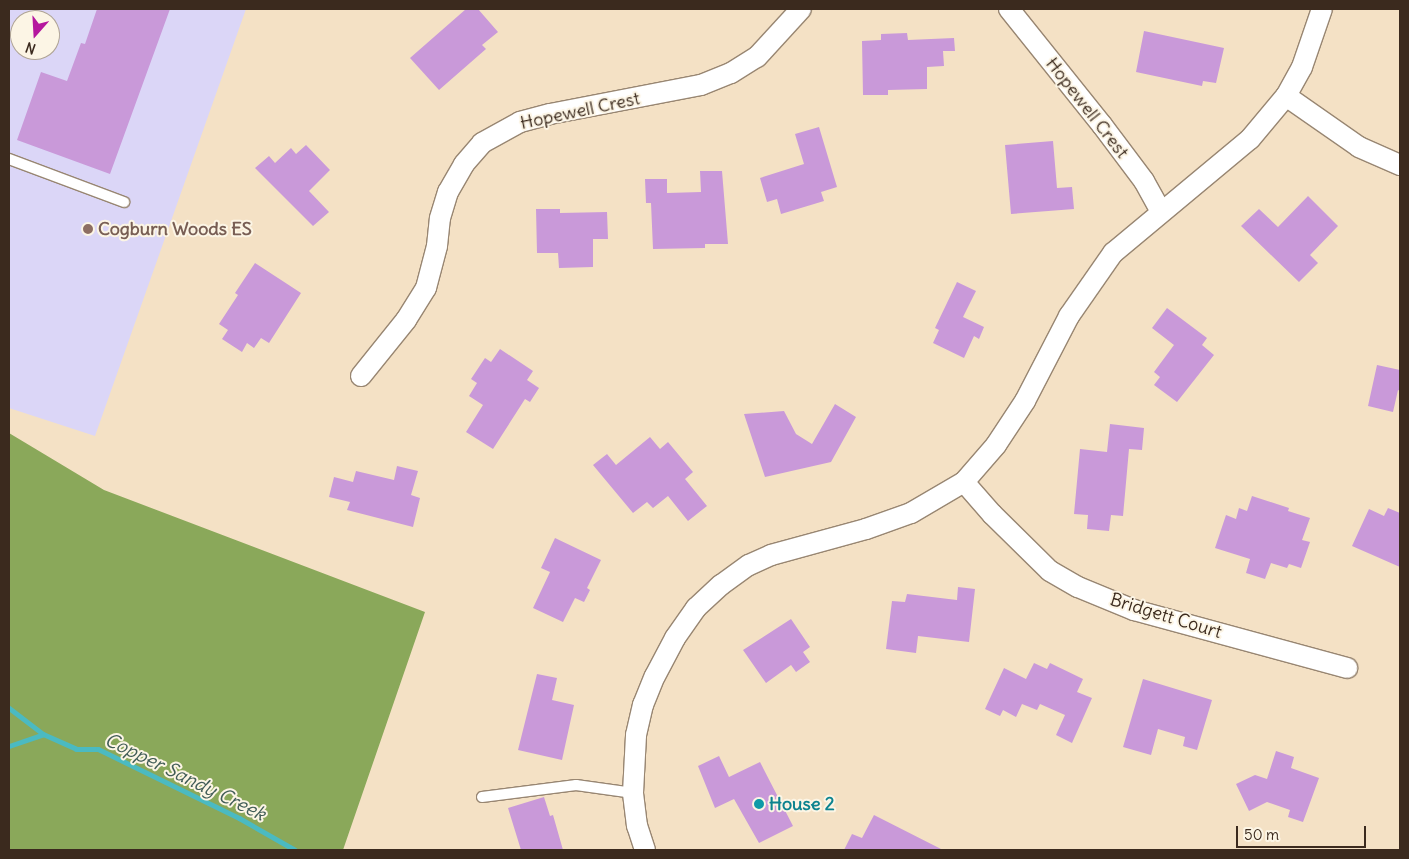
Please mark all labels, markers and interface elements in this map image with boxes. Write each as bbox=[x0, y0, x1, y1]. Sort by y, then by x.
north arrow bbox=[10, 10, 60, 60]
text: N bbox=[23, 38, 38, 58]
street label: Hopewell Crest bbox=[1041, 53, 1133, 163]
street label: Hopewell Crest bbox=[518, 88, 642, 134]
place label: Cogburn Woods ES bbox=[98, 218, 252, 240]
marker: Cogburn Woods ES bbox=[82, 223, 94, 235]
street label: Bridgett Court bbox=[1108, 589, 1224, 643]
water label: Copper Sandy Creek bbox=[101, 728, 269, 826]
place label: House 2 bbox=[769, 793, 835, 815]
marker: House 2 bbox=[753, 798, 765, 810]
scale bar bbox=[1239, 816, 1369, 848]
text: 50 m bbox=[1244, 825, 1279, 844]

